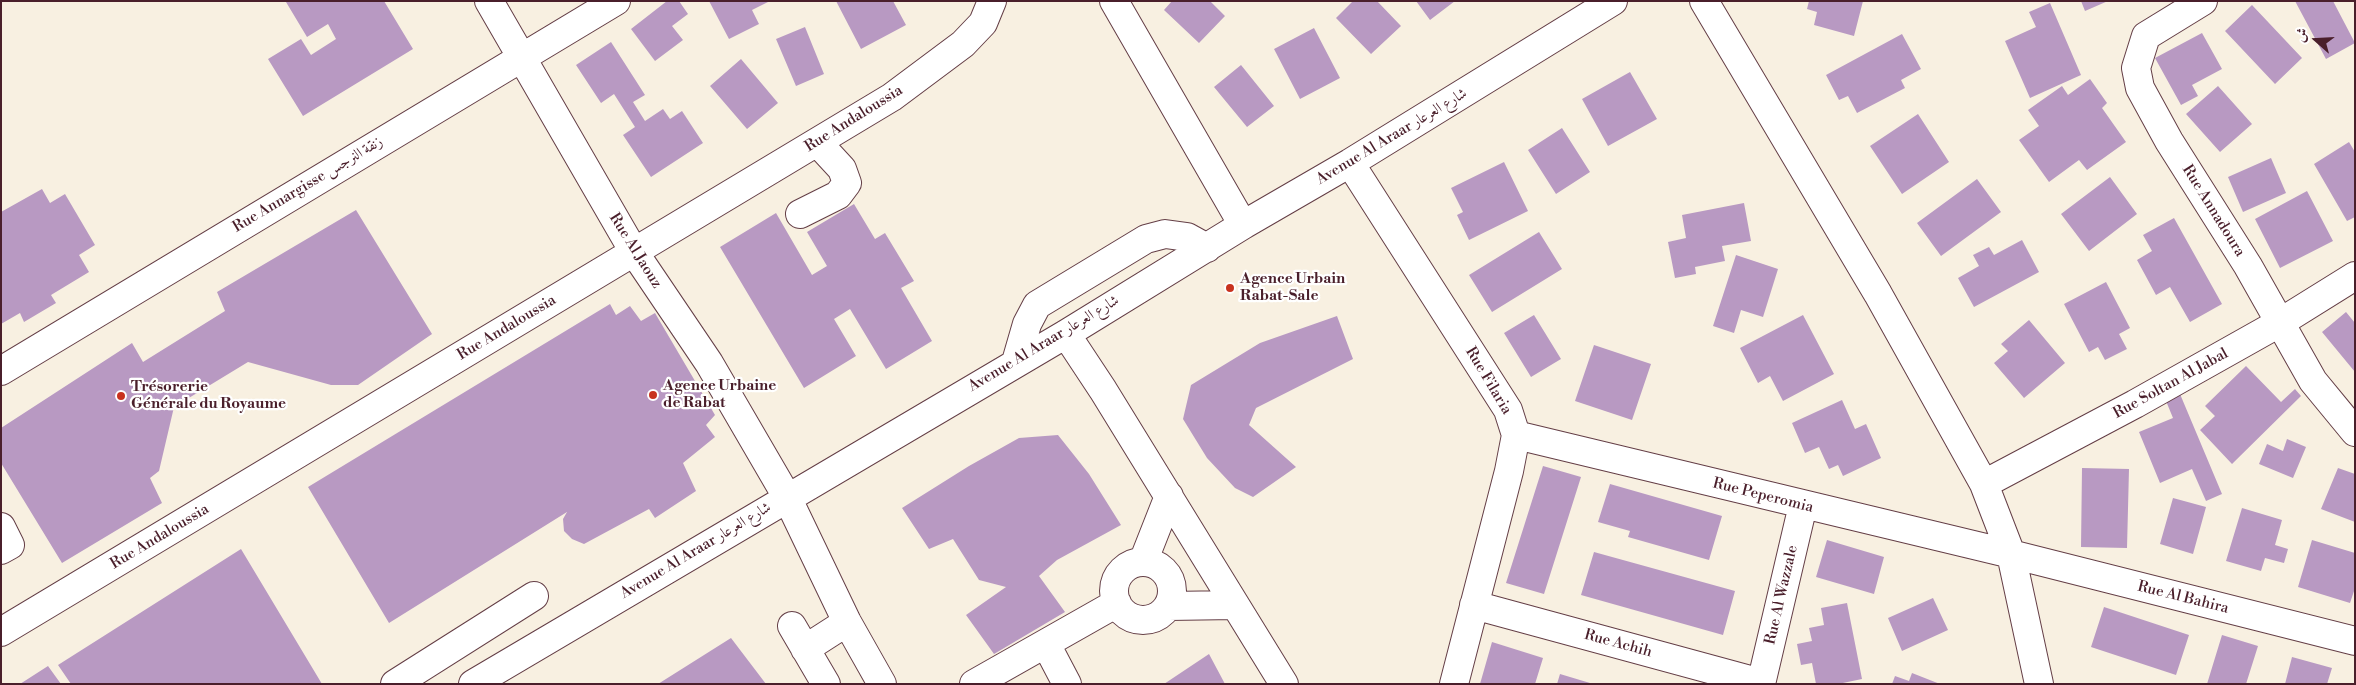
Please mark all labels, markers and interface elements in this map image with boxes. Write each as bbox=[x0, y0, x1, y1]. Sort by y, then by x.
north arrow bbox=[2291, 15, 2341, 65]
text: ش bbox=[2291, 26, 2313, 45]
street label: Rue Andaloussia bbox=[802, 82, 906, 156]
street label: Avenue Al Araar شارع العرعار bbox=[1313, 85, 1471, 189]
street label: Rue Annargisse زنقة النرجس bbox=[230, 133, 386, 237]
street label: Rue Annadoura bbox=[2178, 162, 2248, 260]
street label: Rue Al Jaouz bbox=[605, 210, 665, 292]
place label: Agence Urbain Rabat-Sale bbox=[1240, 270, 1345, 305]
marker: Agence Urbain Rabat-Sale bbox=[1224, 282, 1236, 294]
street label: Rue Andaloussia bbox=[454, 291, 560, 365]
street label: Avenue Al Araar شارع العرعار bbox=[965, 292, 1123, 396]
street label: Rue Filaria bbox=[1461, 344, 1515, 418]
street label: Rue Soltan Al Jabal bbox=[2110, 345, 2232, 423]
place label: Agence Urbaine de Rabat bbox=[663, 377, 776, 412]
place label: Trésorerie Générale du Royaume bbox=[131, 378, 286, 413]
marker: Agence Urbaine de Rabat bbox=[647, 389, 659, 401]
marker: Trésorerie Générale du Royaume bbox=[115, 390, 127, 402]
street label: Rue Peperomia bbox=[1711, 475, 1815, 517]
street label: Avenue Al Araar شارع العرعار bbox=[617, 499, 775, 603]
street label: Rue Andaloussia bbox=[107, 500, 213, 574]
street label: Rue Al Wazzale bbox=[1762, 543, 1802, 647]
street label: Rue Al Bahira bbox=[2135, 578, 2231, 618]
street label: Rue Achih bbox=[1582, 626, 1654, 662]

